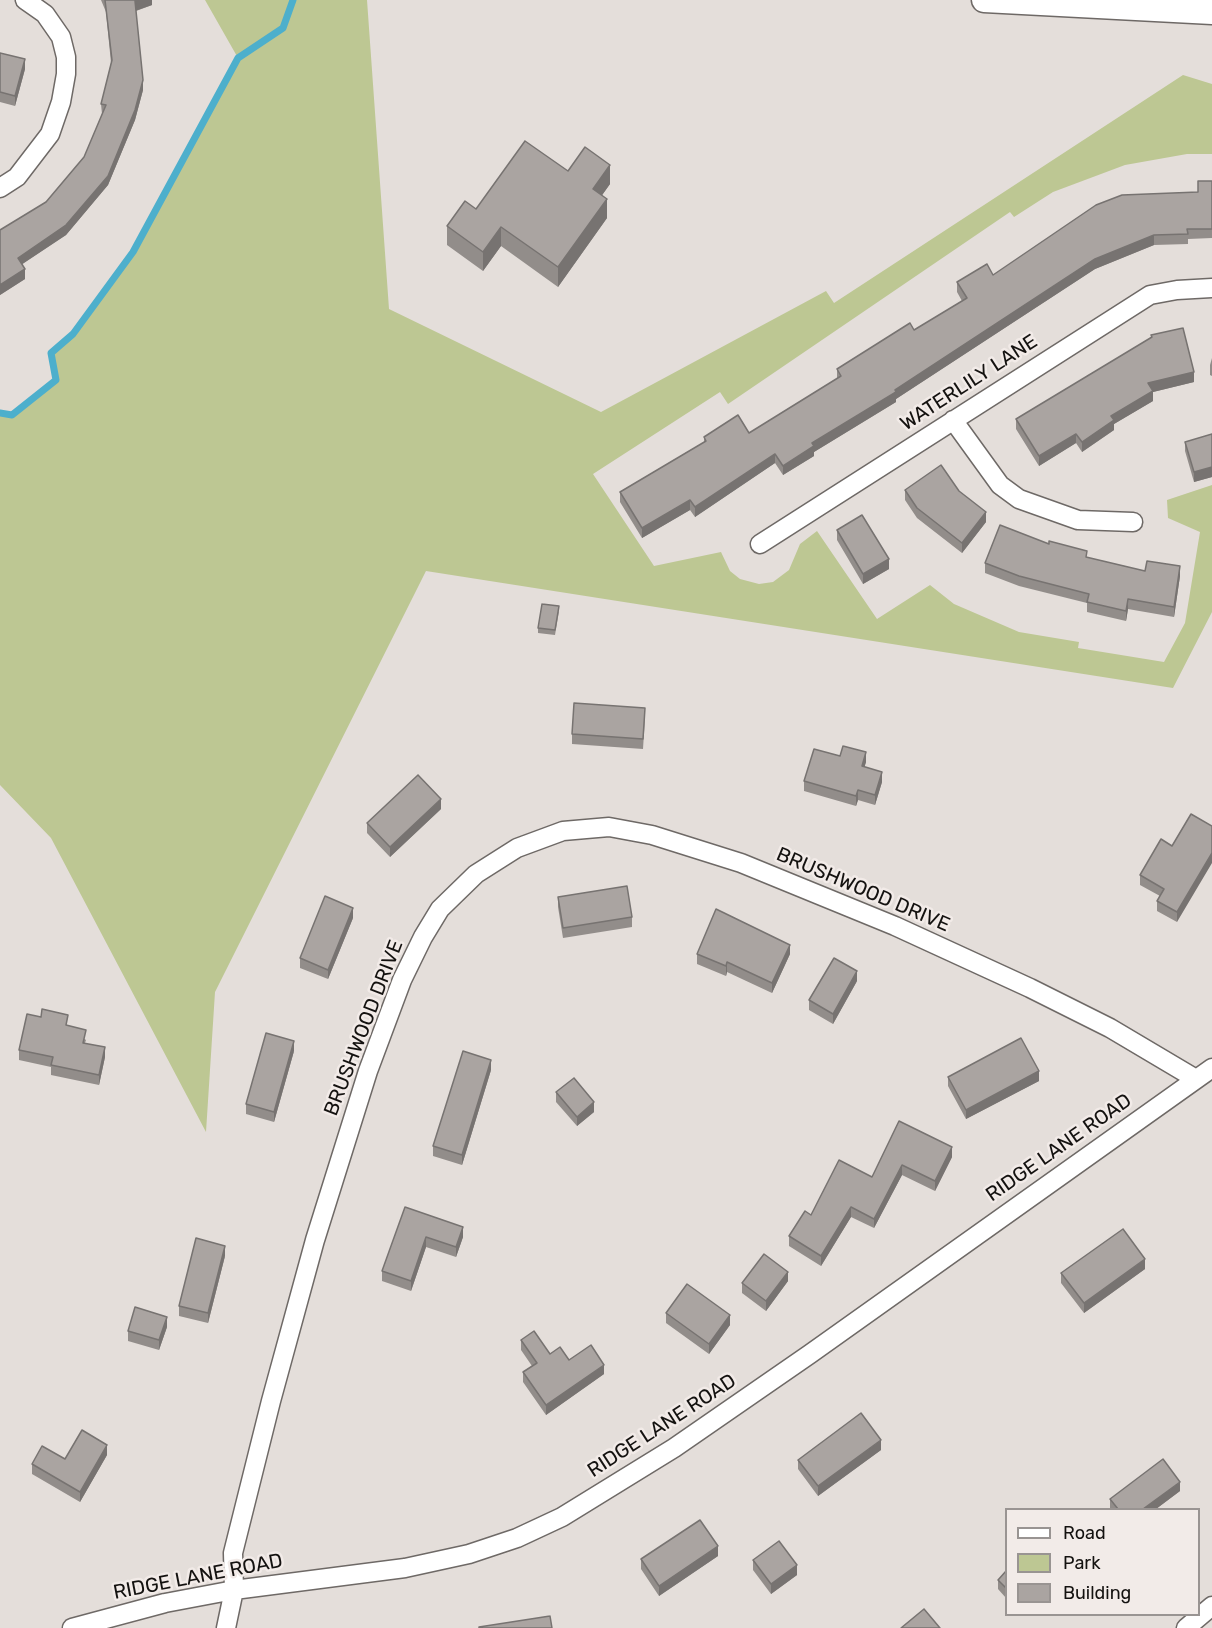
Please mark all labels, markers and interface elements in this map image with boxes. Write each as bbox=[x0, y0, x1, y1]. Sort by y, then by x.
street label: WATERLILY LANE bbox=[896, 330, 1042, 436]
street label: BRUSHWOOD DRIVE bbox=[773, 843, 953, 937]
street label: BRUSHWOOD DRIVE bbox=[319, 937, 409, 1119]
street label: RIDGE LANE ROAD bbox=[982, 1089, 1136, 1207]
street label: RIDGE LANE ROAD bbox=[583, 1369, 741, 1483]
legend bbox=[1005, 1508, 1200, 1616]
text: Road bbox=[1063, 1522, 1106, 1544]
street label: RIDGE LANE ROAD bbox=[111, 1549, 285, 1605]
text: Park bbox=[1063, 1552, 1100, 1574]
text: Building bbox=[1063, 1582, 1131, 1604]

